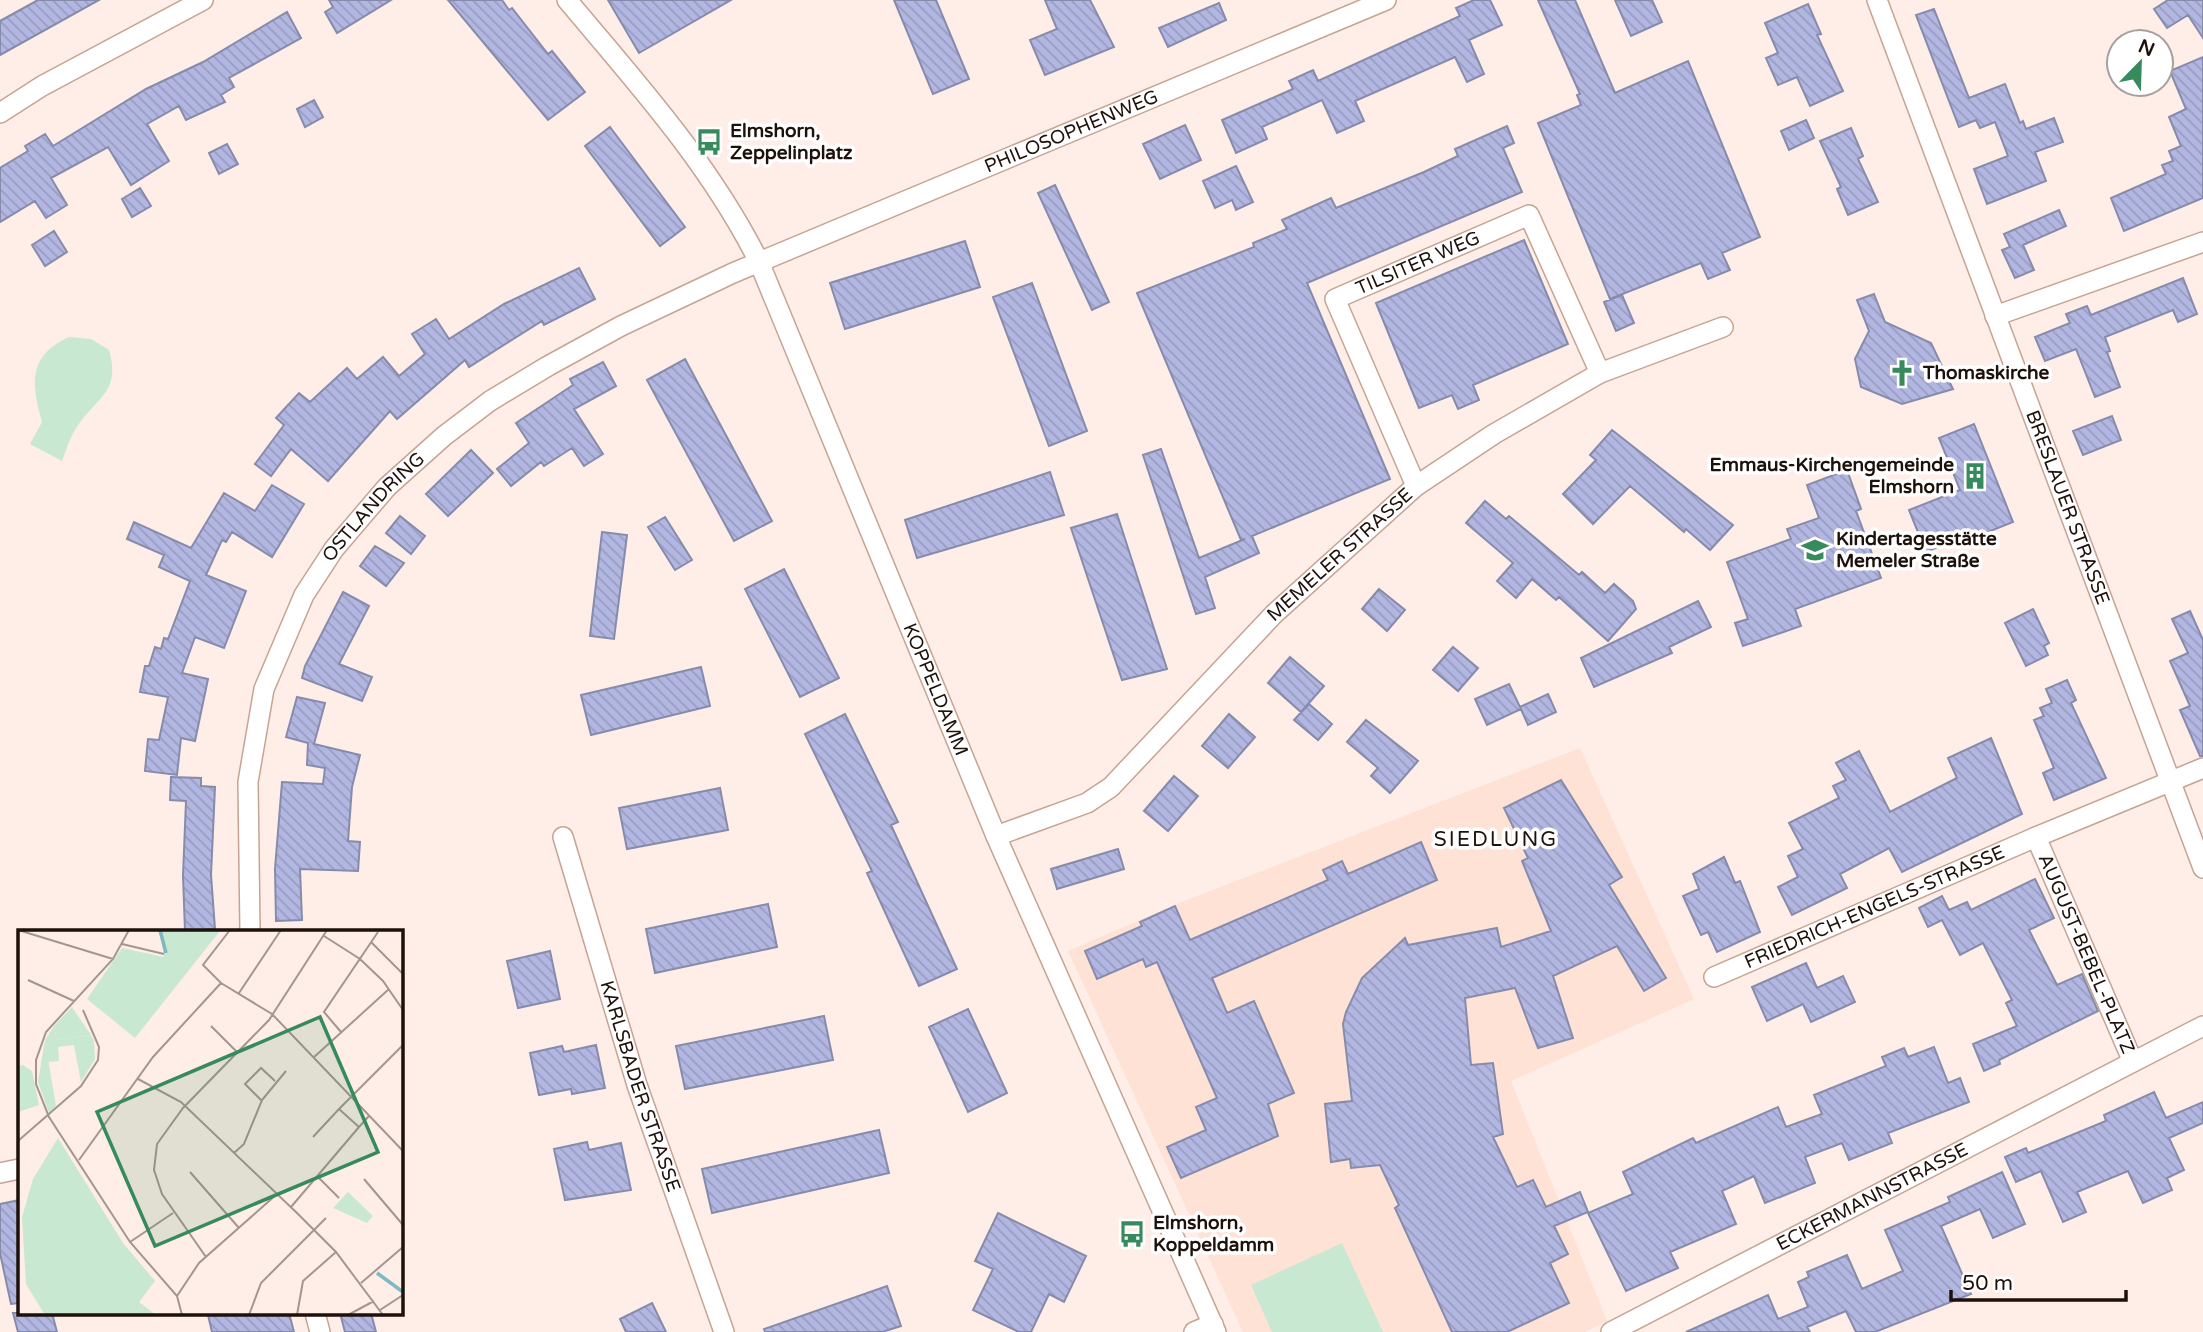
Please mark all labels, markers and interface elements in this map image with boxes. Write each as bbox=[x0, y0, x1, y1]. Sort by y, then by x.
north arrow bbox=[2105, 28, 2175, 98]
text: N bbox=[2135, 35, 2158, 61]
street label: PHILOSOPHENWEG bbox=[981, 85, 1162, 178]
place label: Elmshorn, Zeppelinplatz bbox=[730, 120, 853, 165]
bus stop icon: Elmshorn, Zeppelinplatz bbox=[694, 127, 724, 157]
street label: TILSITER WEG bbox=[1352, 227, 1483, 300]
church icon: Thomaskirche bbox=[1887, 358, 1917, 388]
place label: Thomaskirche bbox=[1922, 362, 2050, 384]
street label: BRESLAUER STRASSE bbox=[2021, 407, 2114, 608]
street label: OSTLANDRING bbox=[318, 448, 429, 566]
place label: Emmaus-Kirchengemeinde Elmshorn bbox=[1710, 454, 1954, 498]
building icon: Emmaus-Kirchengemeinde Elmshorn bbox=[1960, 461, 1990, 491]
street label: MEMELER STRASSE bbox=[1263, 483, 1417, 626]
place label: Kindertagesstätte Memeler Straße bbox=[1836, 528, 1997, 572]
school or university icon: Kindertagesstätte Memeler Straße bbox=[1800, 535, 1830, 565]
street label: KOPPELDAMM bbox=[898, 620, 973, 759]
district label: SIEDLUNG bbox=[1434, 827, 1558, 852]
street label: FRIEDRICH-ENGELS-STRASSE bbox=[1741, 841, 2008, 973]
street label: AUGUST-BEBEL-PLATZ bbox=[2034, 851, 2139, 1057]
inset map bbox=[18, 930, 402, 1314]
street label: KARLSBADER STRASSE bbox=[596, 978, 685, 1195]
street label: ECKERMANNSTRASSE bbox=[1773, 1138, 1972, 1256]
place label: Elmshorn, Koppeldamm bbox=[1153, 1212, 1274, 1257]
bus stop icon: Elmshorn, Koppeldamm bbox=[1117, 1219, 1147, 1249]
scale bar bbox=[1951, 1258, 2126, 1302]
text: 50 m bbox=[1962, 1271, 2013, 1296]

